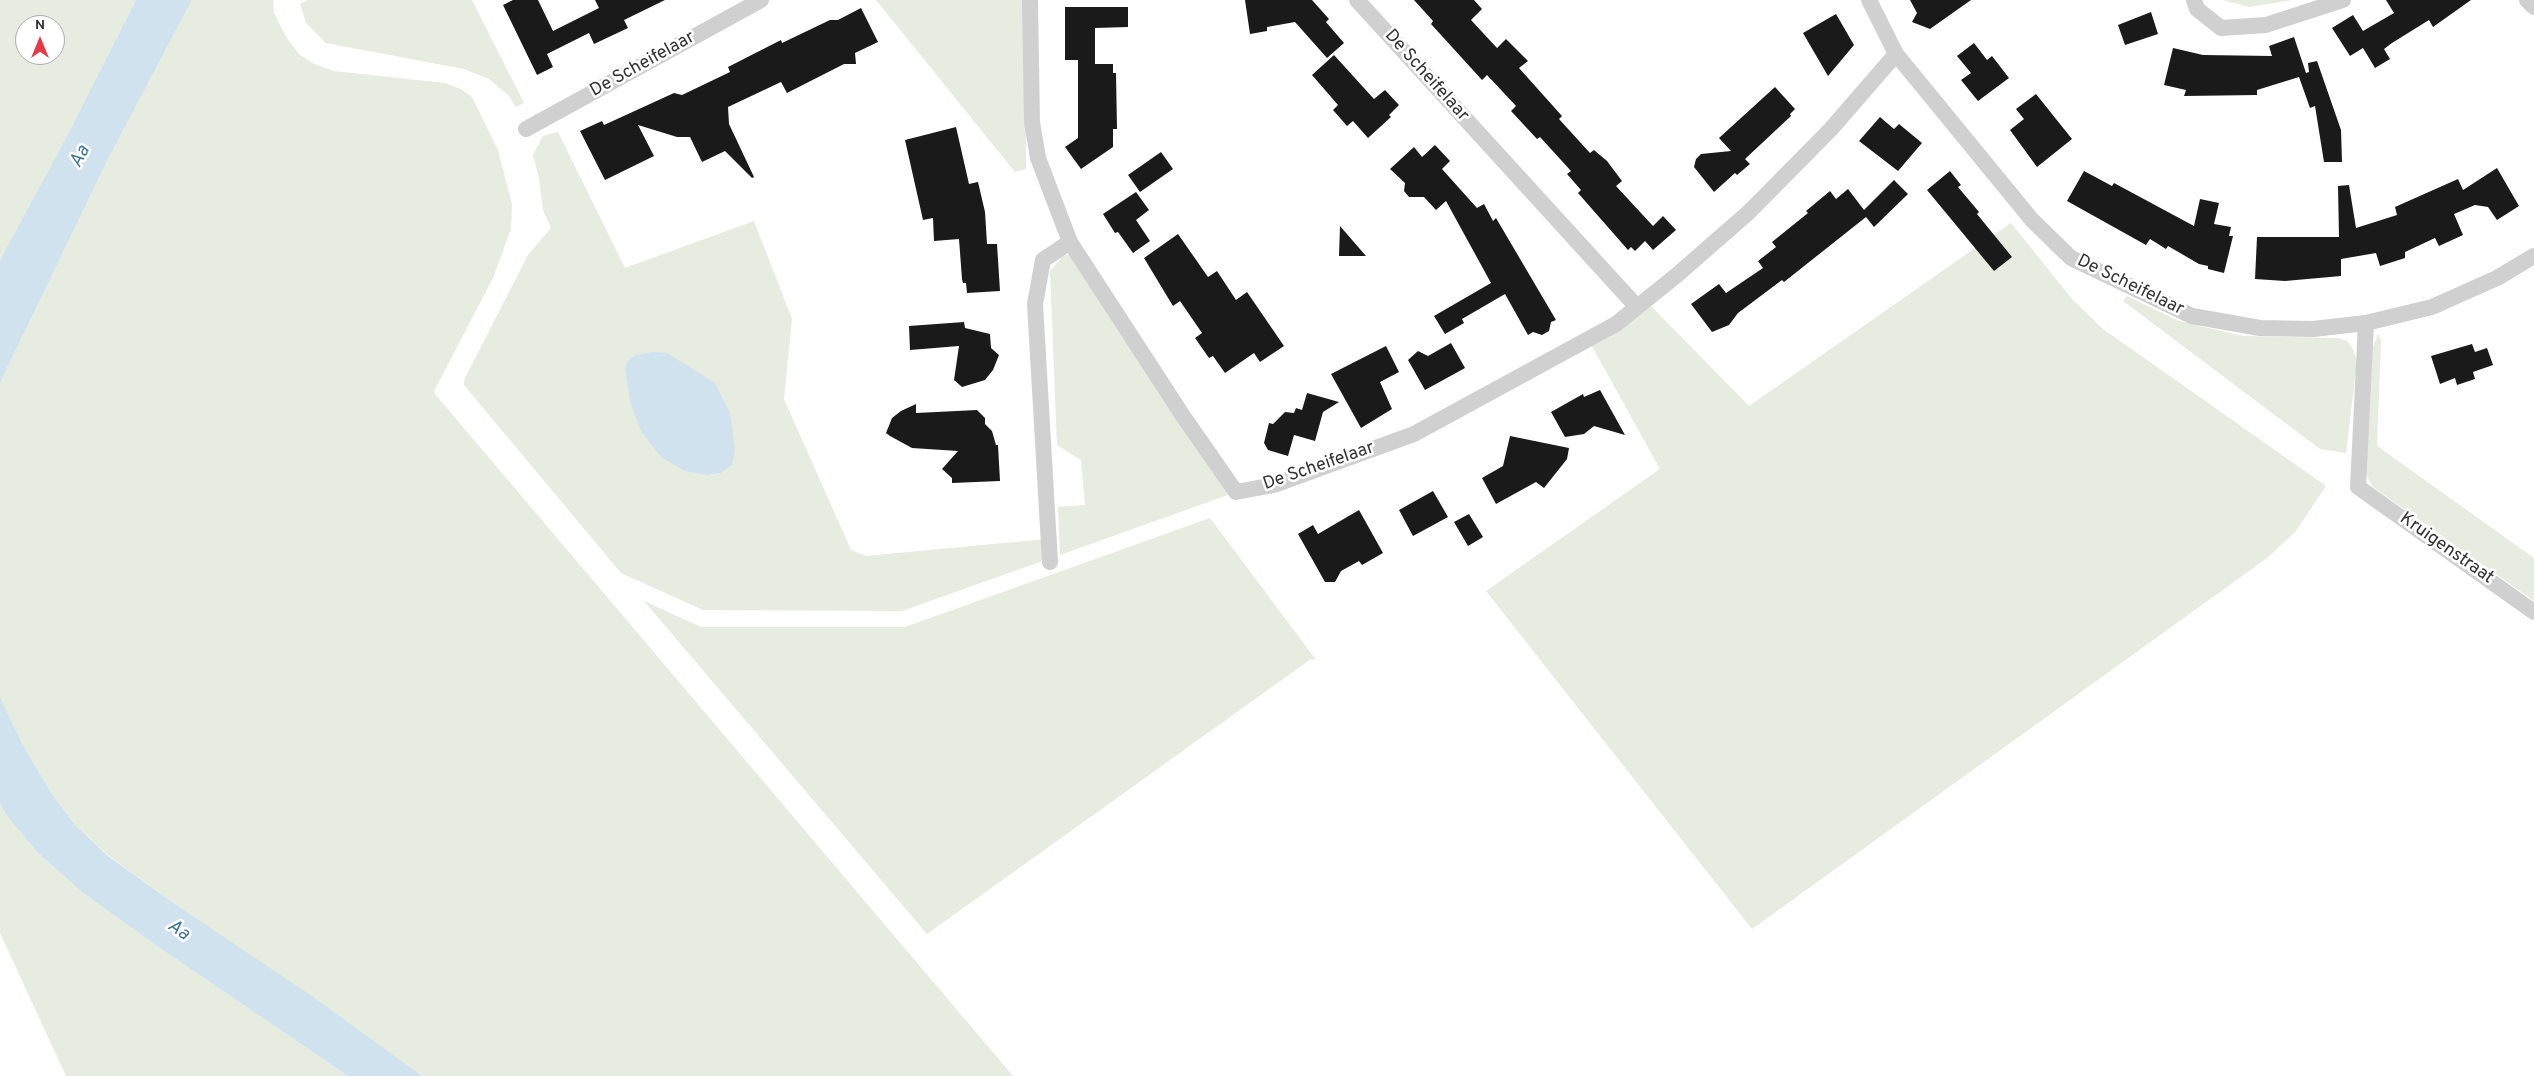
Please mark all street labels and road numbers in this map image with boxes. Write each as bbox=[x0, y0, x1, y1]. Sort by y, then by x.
street label: De Scheifelaar bbox=[1379, 26, 1473, 126]
street label: De Scheifelaar bbox=[587, 27, 699, 103]
street label: De Scheifelaar bbox=[2073, 251, 2187, 321]
street label: De Scheifelaar bbox=[1260, 438, 1378, 496]
street label: Kruigenstraat bbox=[2395, 509, 2497, 589]

